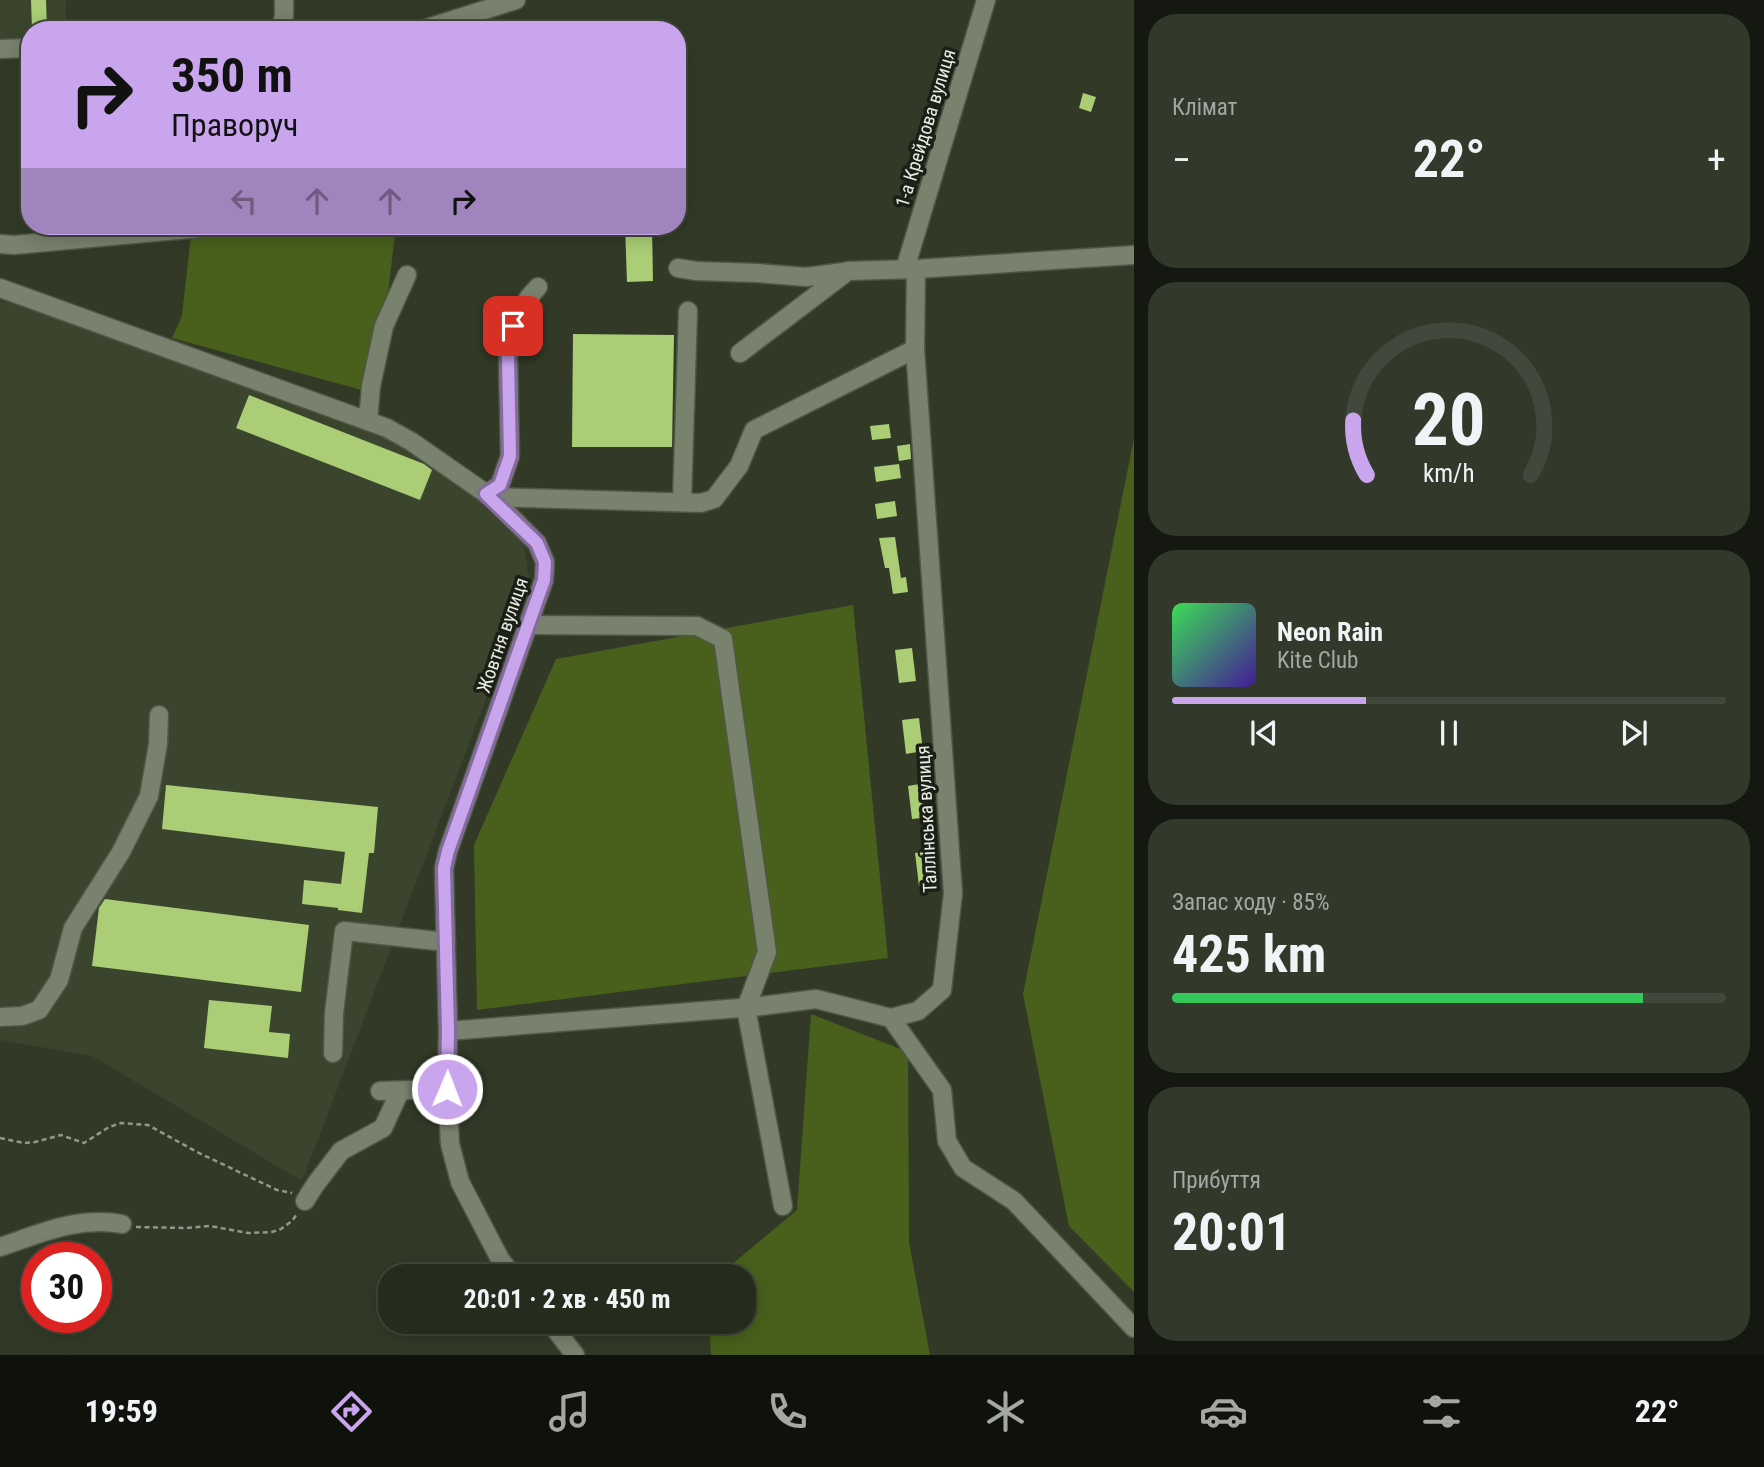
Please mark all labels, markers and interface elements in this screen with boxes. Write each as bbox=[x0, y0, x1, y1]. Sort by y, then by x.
street label: 1-а Крейдова вулиця bbox=[890, 46, 960, 210]
text: 350 m bbox=[171, 47, 293, 104]
icon: right bbox=[56, 49, 147, 140]
text: Клімат bbox=[1172, 94, 1237, 121]
text: Праворуч bbox=[171, 106, 298, 144]
text: 22° bbox=[1413, 129, 1485, 190]
text: − bbox=[1172, 138, 1191, 182]
text: + bbox=[1707, 138, 1726, 182]
icon: left bbox=[225, 182, 263, 220]
icon: ahead bbox=[298, 182, 336, 220]
icon: ahead bbox=[371, 182, 409, 220]
icon: right bbox=[444, 182, 482, 220]
pin bbox=[483, 296, 543, 356]
icon: arrive bbox=[494, 307, 532, 345]
text: 20 bbox=[1412, 378, 1486, 464]
text: km/h bbox=[1423, 459, 1475, 488]
street label: Жовтня вулиця bbox=[472, 574, 533, 696]
text: Neon Rain bbox=[1277, 617, 1383, 647]
text: Kite Club bbox=[1277, 647, 1358, 674]
icon: previous bbox=[1245, 714, 1283, 752]
icon: pause bbox=[1430, 714, 1468, 752]
icon: next bbox=[1615, 714, 1653, 752]
street label: Таллінська вулиця bbox=[911, 745, 942, 893]
text: Запас ходу · 85% bbox=[1172, 889, 1330, 916]
text: 425 km bbox=[1172, 924, 1326, 985]
position arrow bbox=[410, 1052, 484, 1126]
text: Прибуття bbox=[1172, 1167, 1261, 1194]
text: 20:01 bbox=[1172, 1202, 1291, 1263]
speed limit sign: 30 bbox=[21, 1242, 112, 1333]
text: 20:01 · 2 хв · 450 m bbox=[464, 1284, 670, 1314]
icon: directions bbox=[327, 1387, 376, 1436]
icon: music bbox=[545, 1387, 594, 1436]
icon: phone bbox=[763, 1387, 812, 1436]
icon: climate bbox=[981, 1387, 1030, 1436]
icon: car bbox=[1199, 1387, 1248, 1436]
icon: filters bbox=[1417, 1387, 1466, 1436]
text: 19:59 bbox=[84, 1392, 158, 1430]
text: 22° bbox=[1635, 1392, 1679, 1430]

